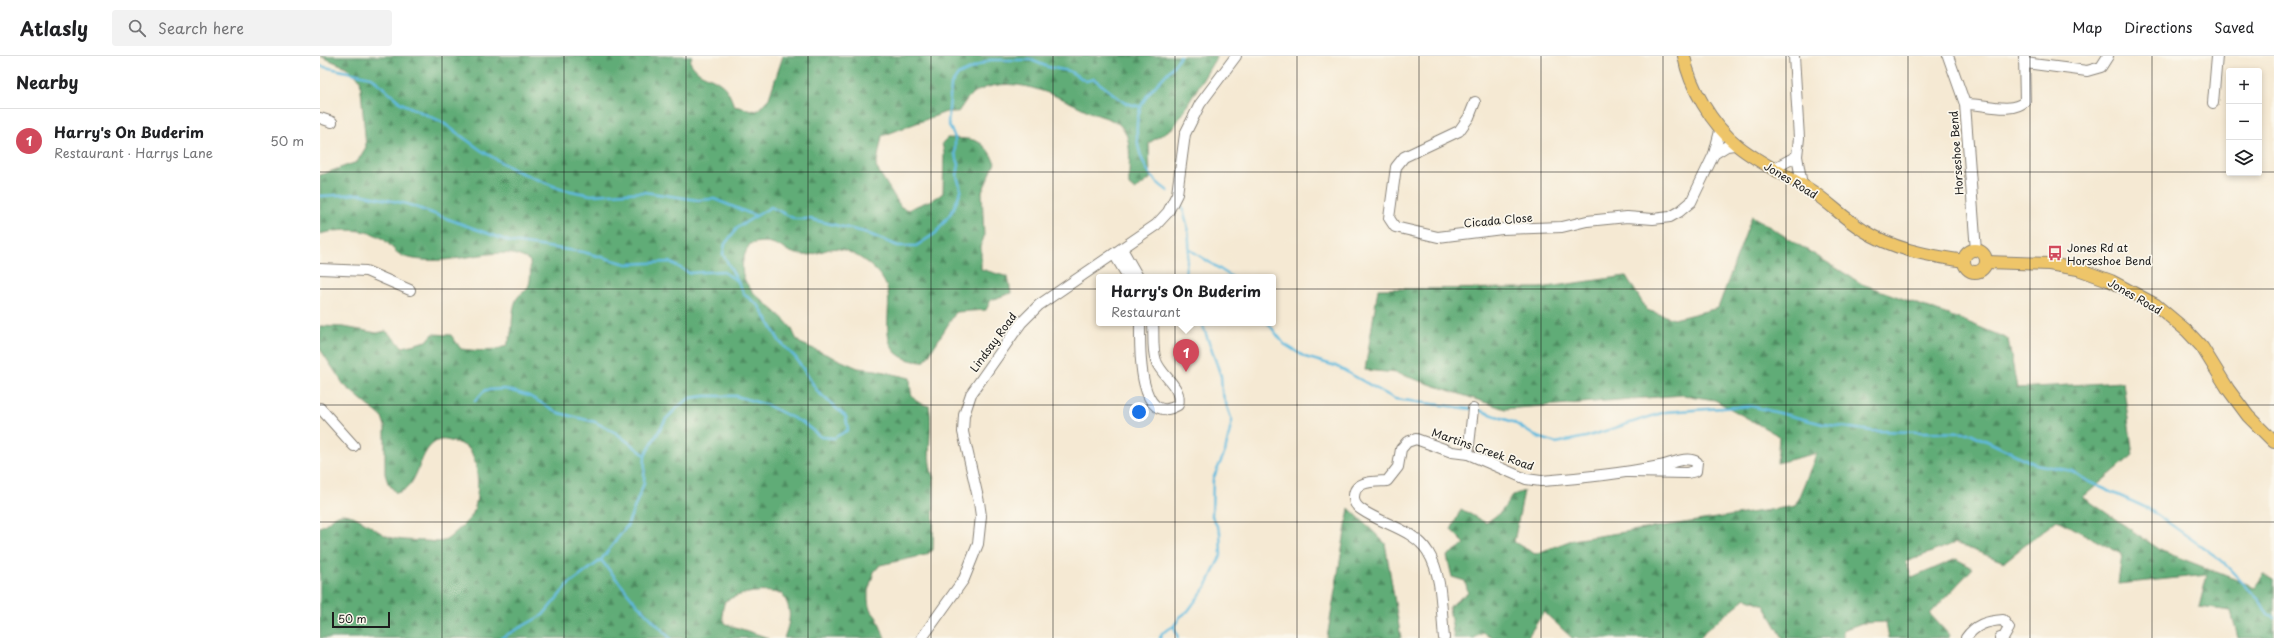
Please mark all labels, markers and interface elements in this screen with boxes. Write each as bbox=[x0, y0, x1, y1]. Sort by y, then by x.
search box bbox=[112, 10, 392, 46]
text: Atlasly bbox=[20, 14, 88, 42]
text: Search here bbox=[158, 16, 244, 39]
icon: search bbox=[126, 17, 148, 39]
text: Map bbox=[2072, 17, 2102, 38]
text: Directions bbox=[2124, 17, 2192, 38]
text: Saved bbox=[2214, 17, 2254, 38]
map controls bbox=[2226, 68, 2262, 176]
button: + bbox=[2226, 68, 2262, 104]
text: Nearby bbox=[16, 69, 78, 95]
button: − bbox=[2226, 104, 2262, 140]
street label: Horseshoe Bend bbox=[1945, 110, 1967, 196]
text: Harry's On Buderim bbox=[54, 120, 204, 143]
text: 1 bbox=[26, 131, 32, 150]
text: 50 m bbox=[270, 131, 304, 150]
button: layers bbox=[2226, 140, 2262, 176]
text: Restaurant · Harrys Lane bbox=[54, 143, 213, 162]
street label: Jones Road bbox=[1761, 157, 1821, 203]
street label: Cicada Close bbox=[1463, 209, 1533, 231]
place label: Jones Rd at Horseshoe Bend bbox=[2067, 239, 2152, 269]
bus stop icon: Jones Rd at Horseshoe Bend bbox=[2046, 244, 2064, 262]
popup bbox=[1096, 274, 1276, 326]
street label: Jones Road bbox=[2105, 274, 2165, 318]
text: Harry's On Buderim bbox=[1111, 279, 1261, 302]
text: Restaurant bbox=[1111, 302, 1180, 321]
street label: Lindsay Road bbox=[966, 309, 1020, 375]
pin: 1 bbox=[1173, 339, 1199, 372]
your location bbox=[1129, 402, 1149, 422]
street label: Martins Creek Road bbox=[1430, 424, 1536, 474]
scale bar bbox=[332, 610, 390, 629]
text: 50 m bbox=[338, 610, 367, 627]

